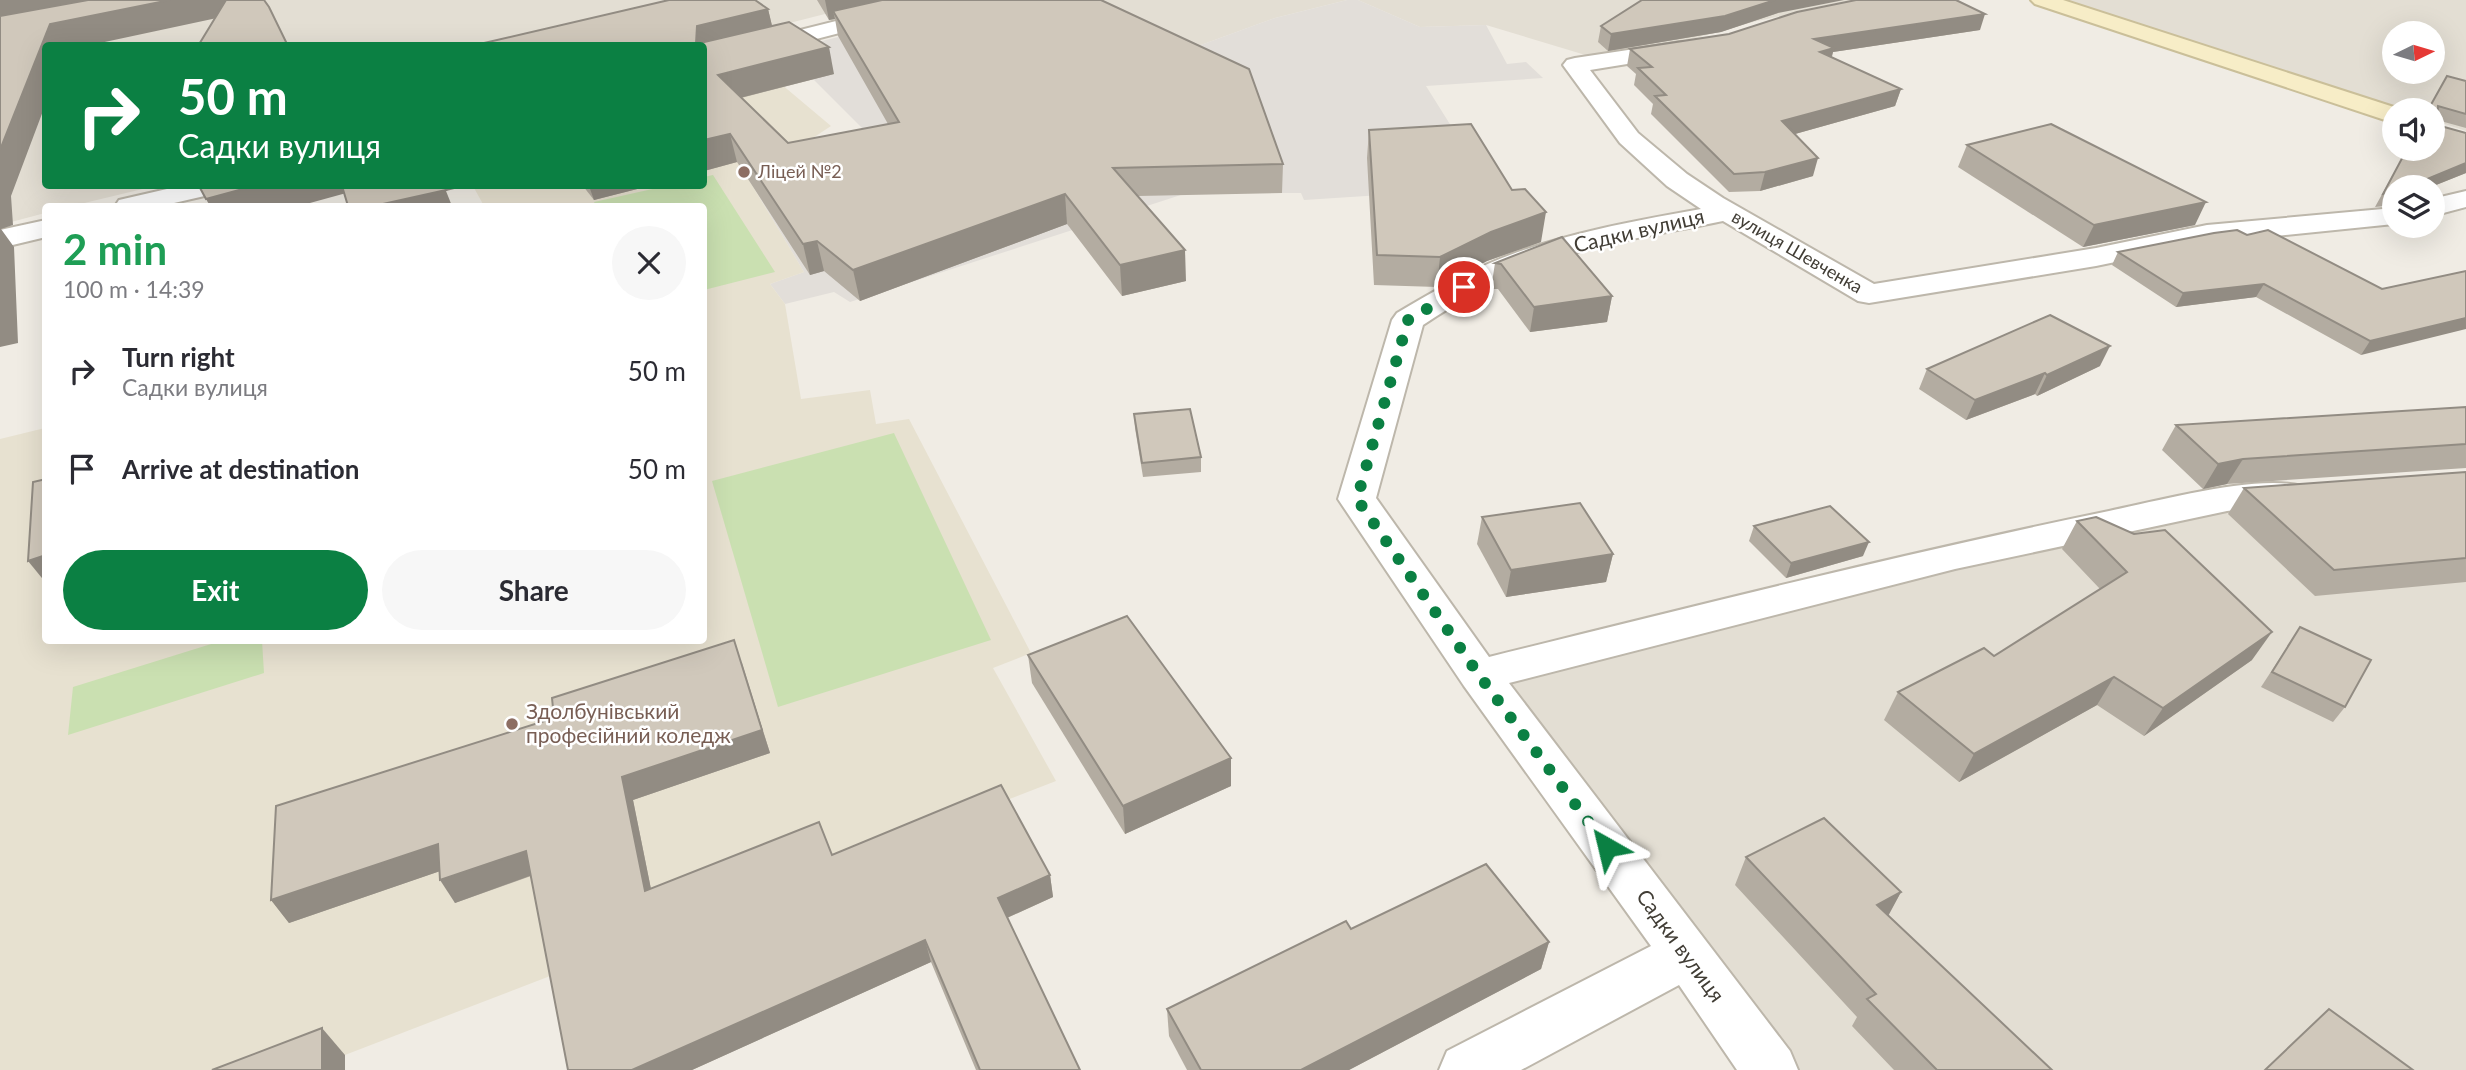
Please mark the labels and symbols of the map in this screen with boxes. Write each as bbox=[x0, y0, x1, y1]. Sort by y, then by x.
north arrow bbox=[2382, 21, 2445, 84]
place label: Ліцей №2 bbox=[757, 160, 842, 182]
marker: Ліцей №2 bbox=[736, 164, 752, 180]
street label: Садки вулиця bbox=[1571, 202, 1706, 257]
street label: вулиця Шевченка bbox=[1728, 205, 1867, 297]
pin bbox=[1434, 257, 1494, 317]
place label: Здолбунівський професійний коледж bbox=[526, 698, 731, 747]
marker: Здолбунівський професійний коледж bbox=[504, 716, 520, 732]
position arrow bbox=[1570, 810, 1644, 884]
street label: Садки вулиця bbox=[1632, 884, 1730, 1006]

